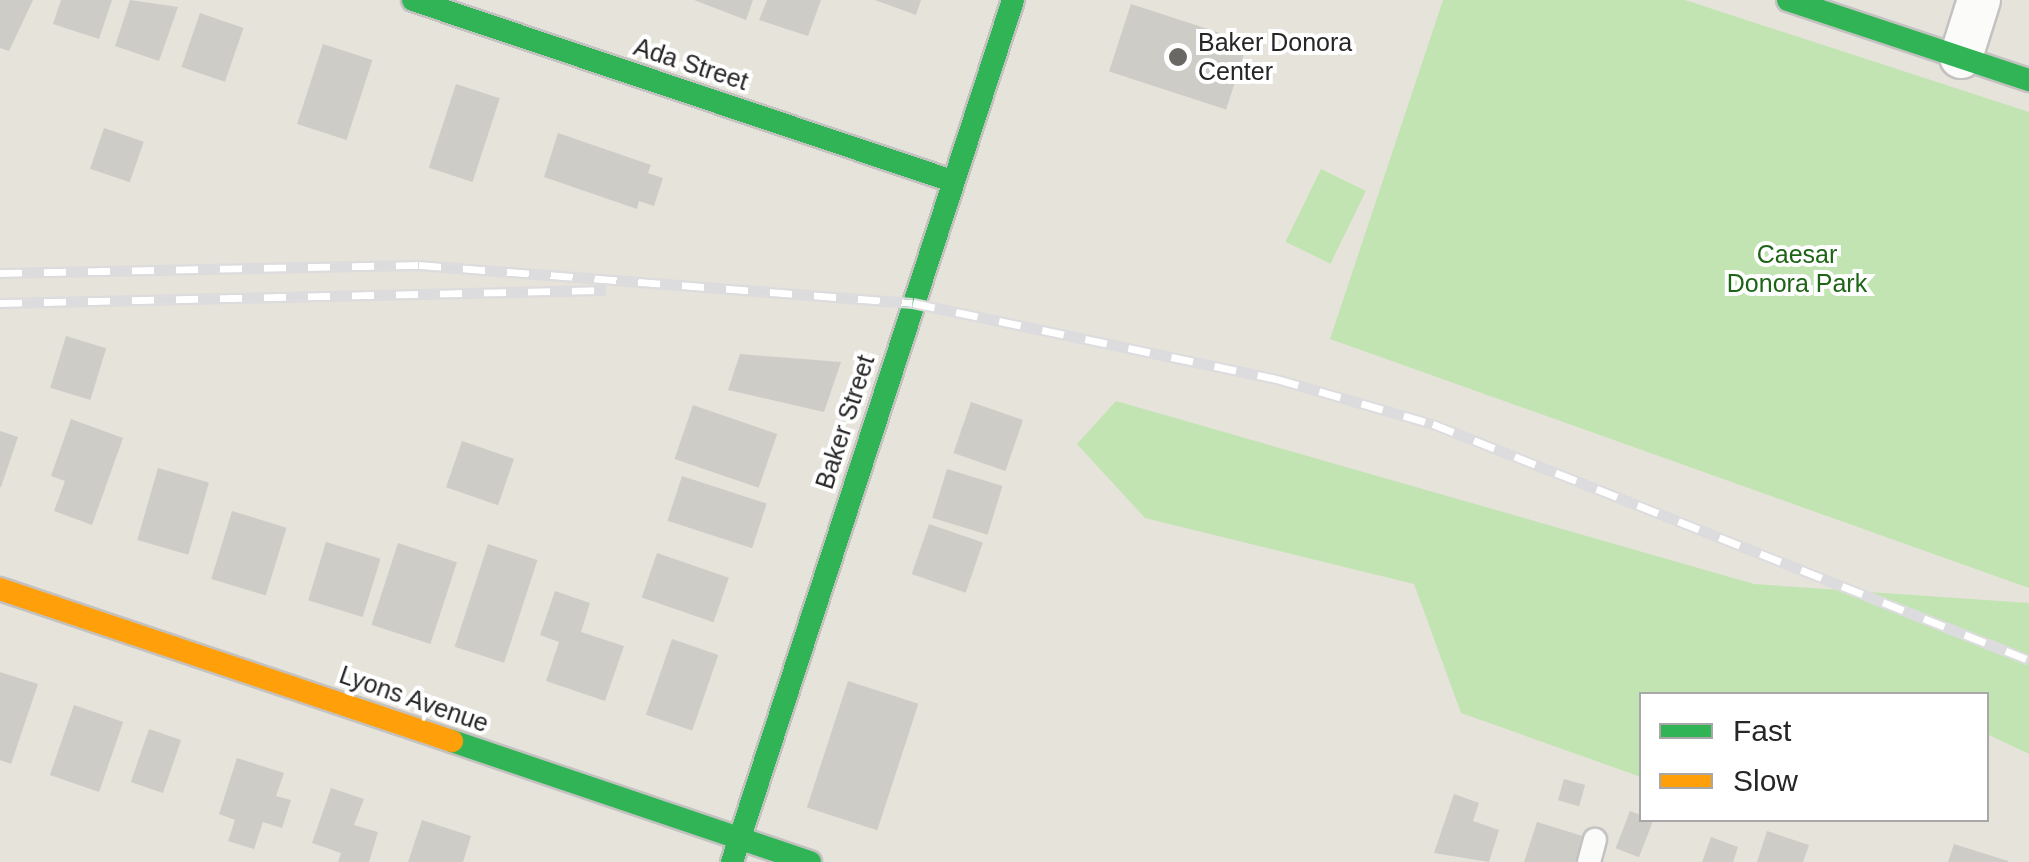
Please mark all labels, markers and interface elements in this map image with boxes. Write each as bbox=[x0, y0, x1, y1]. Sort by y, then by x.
place label: Baker Donora Center bbox=[1198, 28, 1352, 87]
street label: Ada Street bbox=[630, 31, 752, 97]
marker: Baker Donora Center bbox=[1167, 46, 1189, 68]
park label: Caesar Donora Park bbox=[1727, 240, 1867, 299]
street label: Baker Street bbox=[809, 351, 881, 493]
street label: Lyons Avenue bbox=[335, 659, 493, 739]
legend bbox=[1639, 692, 1989, 822]
text: Fast bbox=[1733, 714, 1791, 747]
text: Slow bbox=[1733, 764, 1798, 797]

